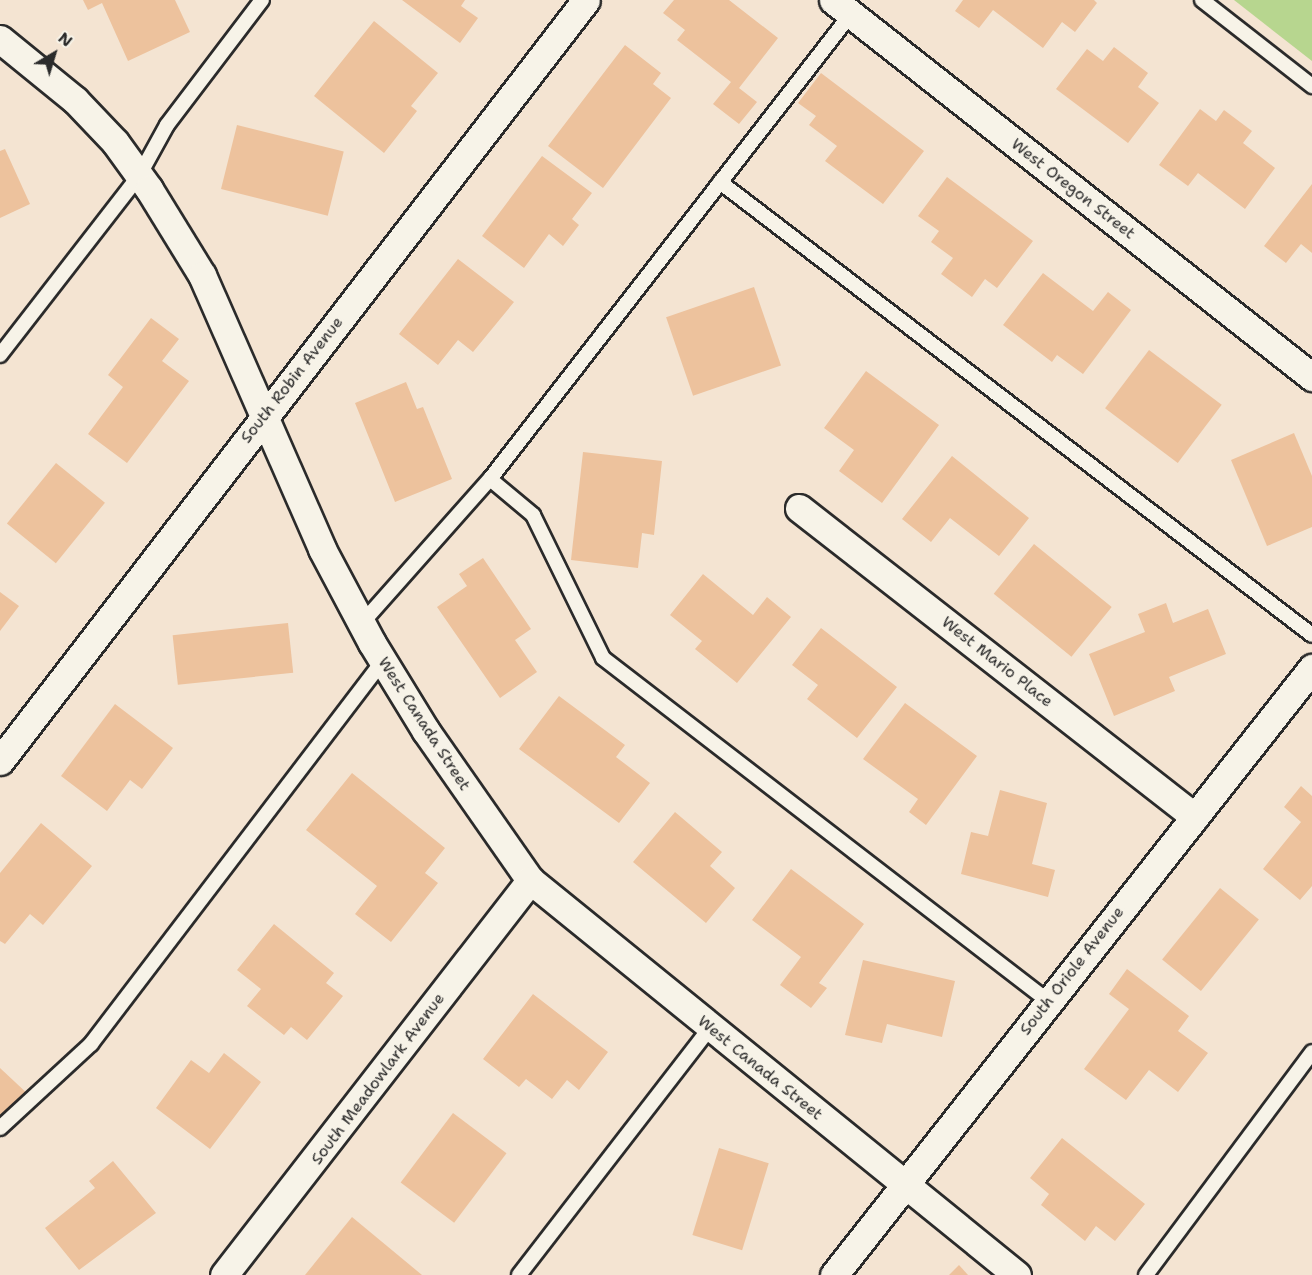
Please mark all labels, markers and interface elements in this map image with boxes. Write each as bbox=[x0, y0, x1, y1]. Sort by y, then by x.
north arrow bbox=[24, 24, 84, 84]
text: N bbox=[54, 27, 77, 52]
street label: West Oregon Street bbox=[1007, 135, 1139, 243]
street label: South Robin Avenue bbox=[237, 313, 347, 447]
street label: West Mario Place bbox=[938, 613, 1056, 711]
street label: West Canada Street bbox=[374, 654, 474, 794]
street label: South Oriole Avenue bbox=[1016, 903, 1128, 1039]
street label: South Meadowlark Avenue bbox=[307, 989, 449, 1169]
street label: West Canada Street bbox=[694, 1012, 826, 1124]

